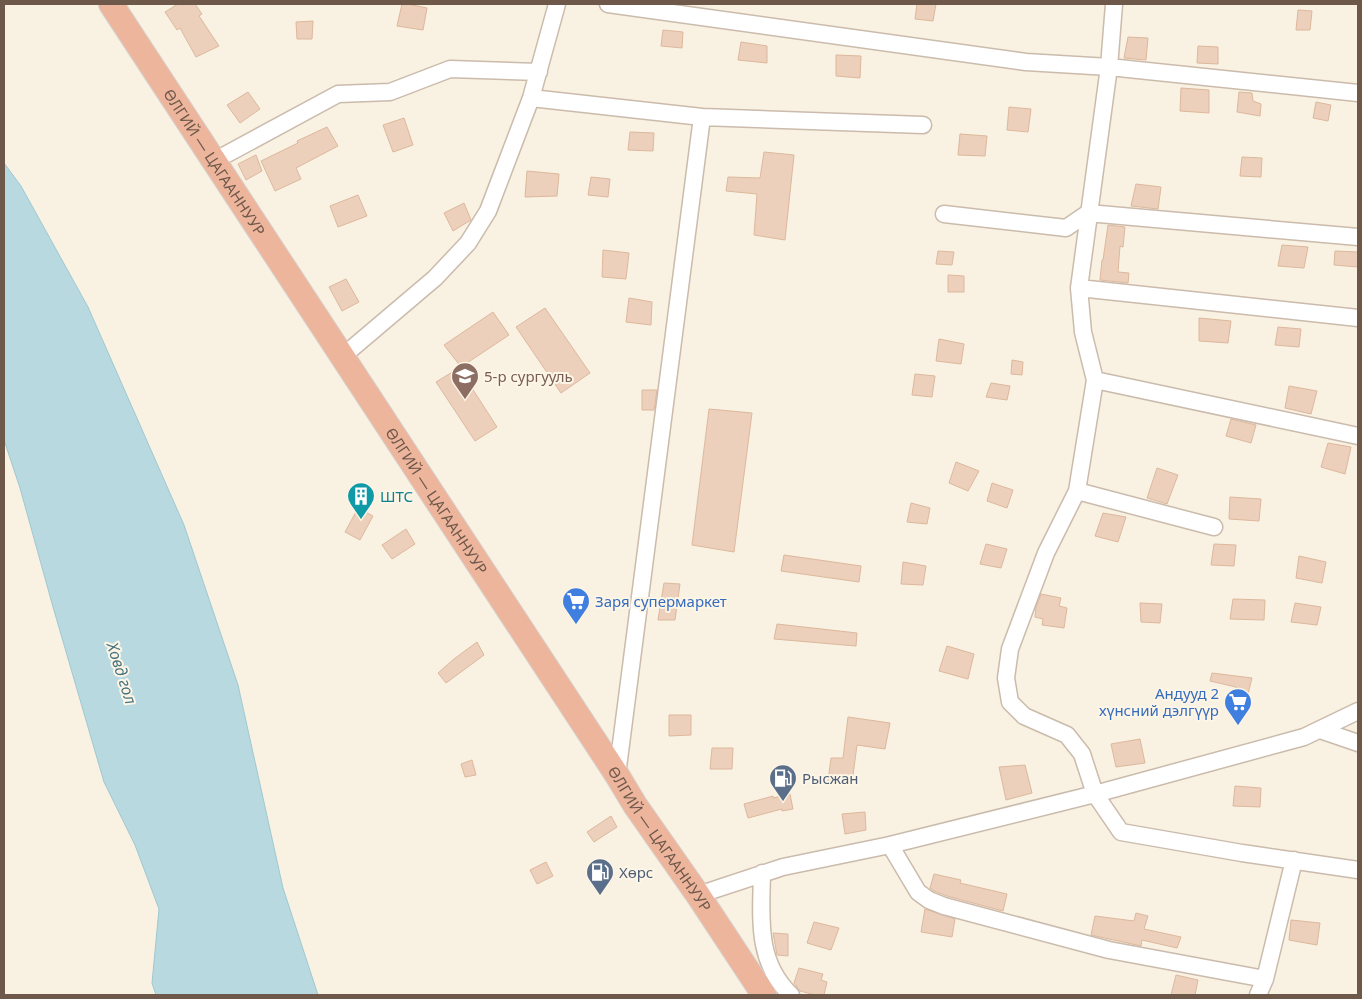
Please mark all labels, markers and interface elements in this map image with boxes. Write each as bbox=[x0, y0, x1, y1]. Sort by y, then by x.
street label: ӨЛГИЙ — ЦАГААННУУР bbox=[159, 85, 270, 239]
school or university icon: 5-р сургууль bbox=[450, 361, 480, 400]
place label: 5-р сургууль bbox=[484, 366, 573, 386]
street label: ӨЛГИЙ — ЦАГААННУУР bbox=[381, 423, 492, 578]
building icon: ШТС bbox=[346, 481, 376, 520]
place label: ШТС bbox=[380, 486, 413, 506]
supermarket icon: Заря супермаркет bbox=[561, 586, 591, 625]
place label: Заря супермаркет bbox=[595, 591, 727, 611]
water label: Ховд гол bbox=[101, 638, 142, 707]
place label: Андууд 2 хүнсний дэлгүүр bbox=[1099, 683, 1219, 720]
supermarket icon: Андууд 2 хүнсний дэлгүүр bbox=[1223, 687, 1253, 726]
street label: ӨЛГИЙ — ЦАГААННУУР bbox=[604, 762, 716, 915]
fuel station icon: Рысжан bbox=[768, 763, 798, 802]
place label: Рысжан bbox=[802, 768, 859, 788]
fuel station icon: Хөрс bbox=[585, 857, 615, 896]
place label: Хөрс bbox=[619, 862, 653, 882]

